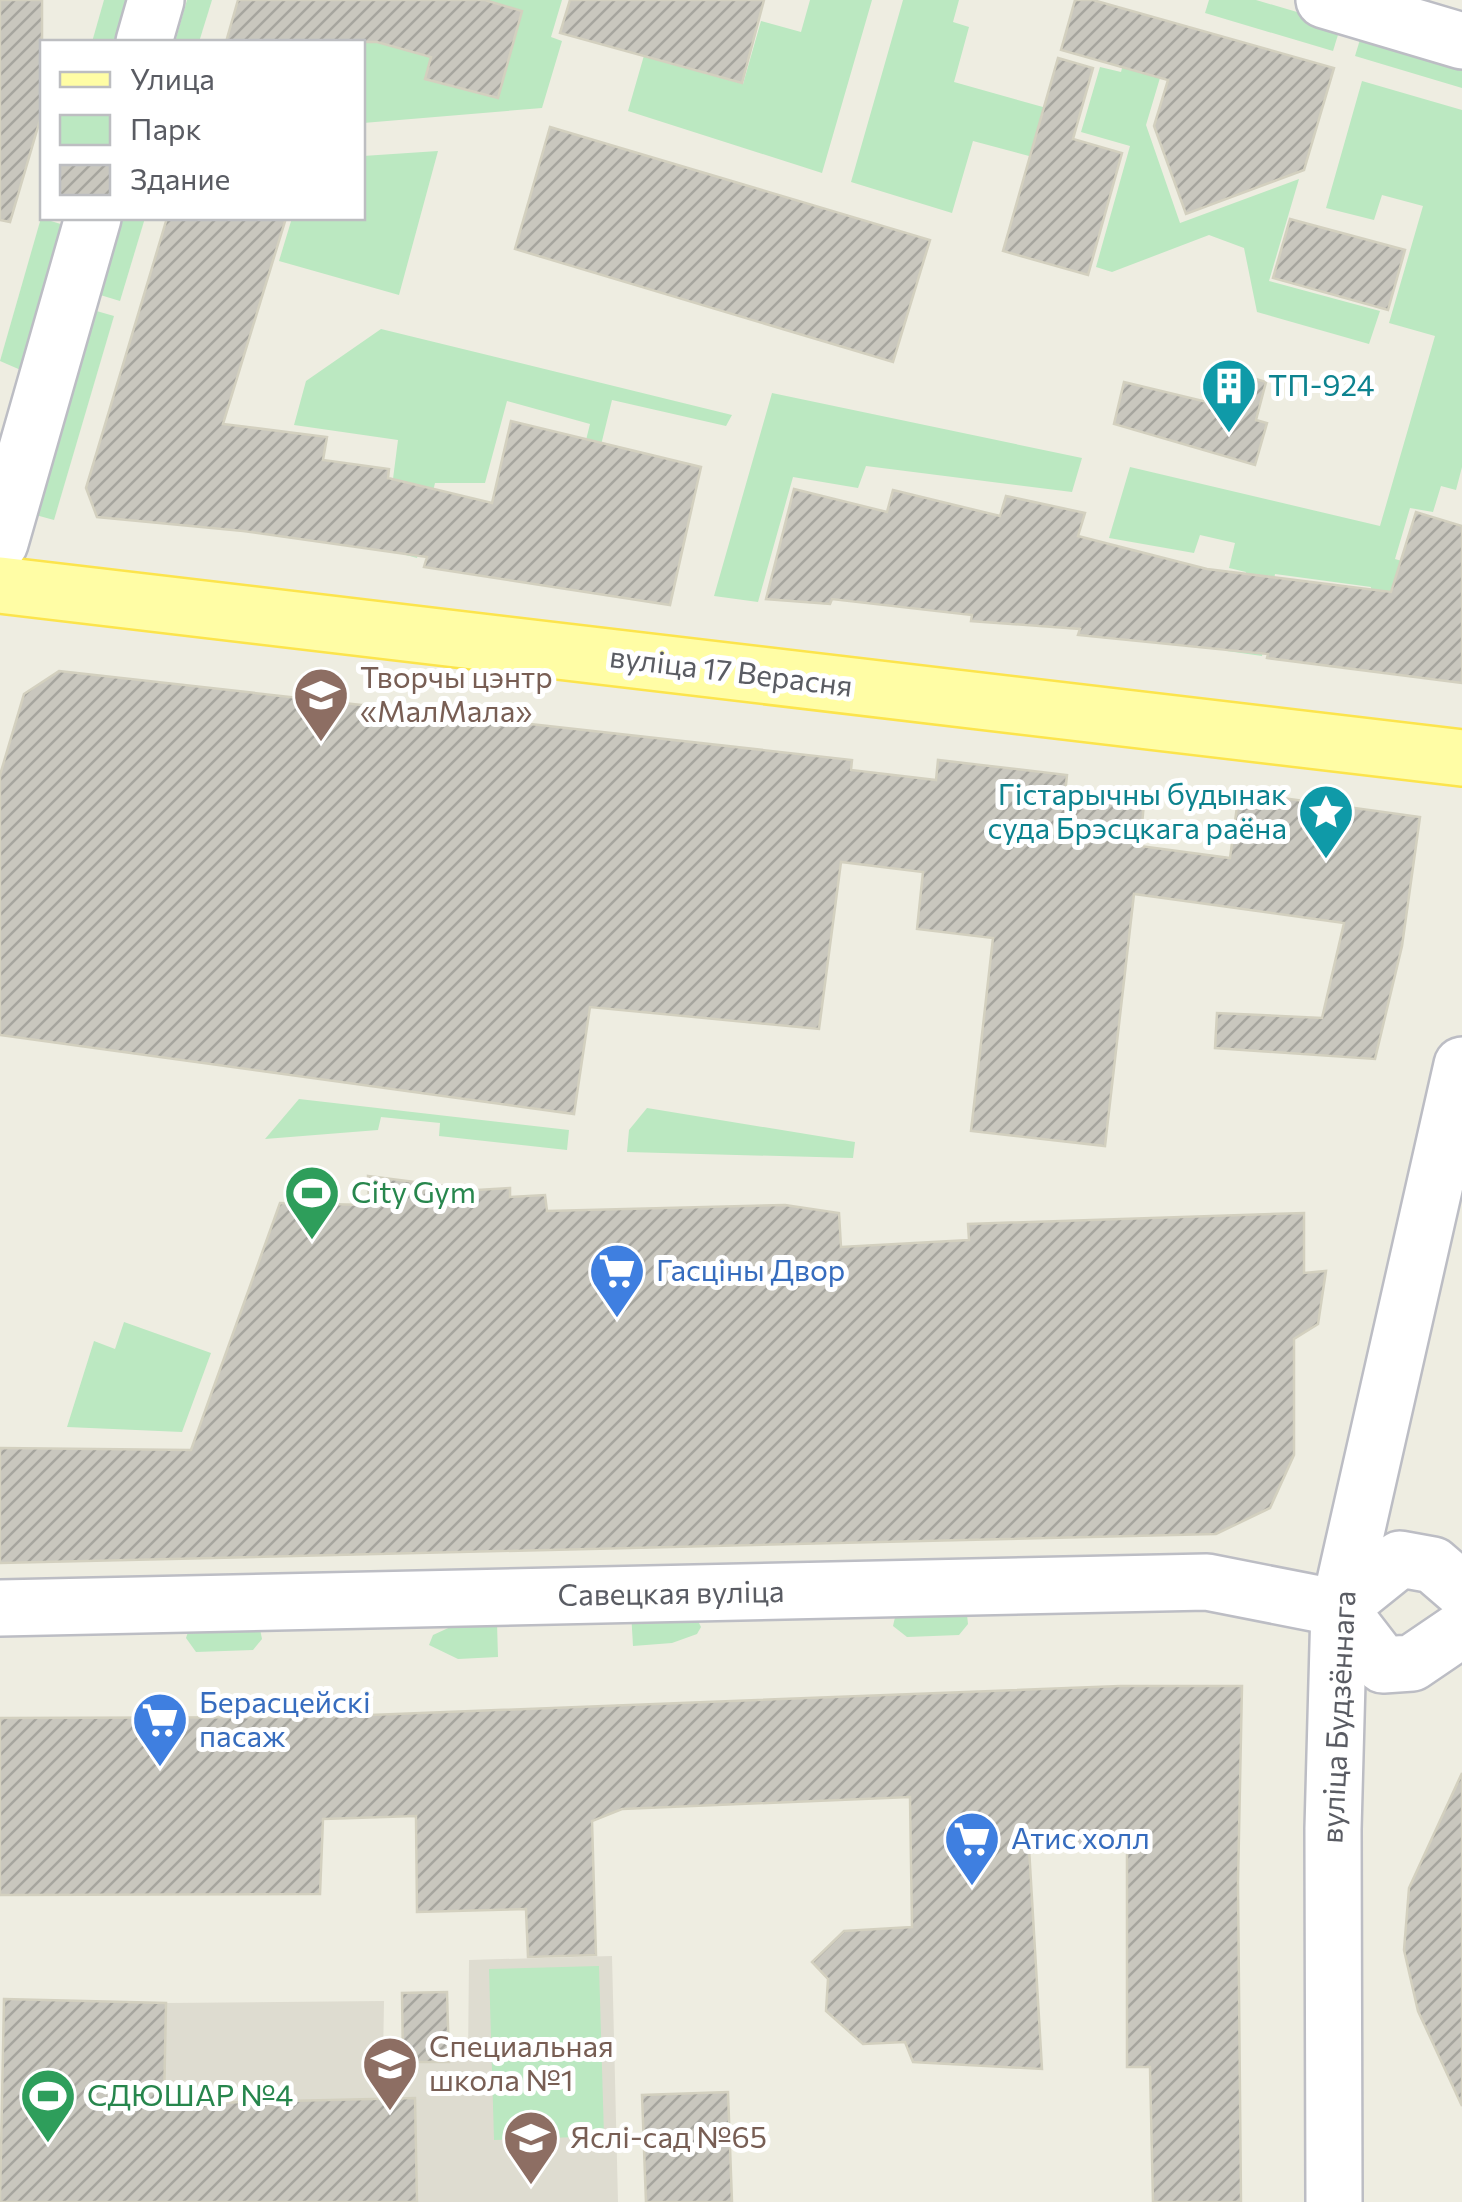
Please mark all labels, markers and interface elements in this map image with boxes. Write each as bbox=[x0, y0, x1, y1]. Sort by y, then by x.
legend bbox=[40, 40, 365, 220]
text: Улица bbox=[130, 59, 215, 96]
text: Парк bbox=[130, 109, 202, 146]
text: Здание bbox=[130, 159, 230, 196]
building icon: ТП-924 bbox=[1199, 356, 1259, 435]
place label: ТП-924 bbox=[1268, 365, 1375, 402]
street label: вуліца 17 Верасня bbox=[608, 636, 855, 703]
place label: Творчы цэнтр «МалМала» bbox=[360, 657, 553, 728]
school or university icon: Творчы цэнтр «МалМала» bbox=[291, 665, 351, 744]
place label: Гістарычны будынак суда Брэсцкага раёна bbox=[987, 774, 1287, 845]
place icon: Гістарычны будынак суда Брэсцкага раёна bbox=[1296, 782, 1356, 861]
sports icon: City Gym bbox=[282, 1163, 342, 1242]
place label: City Gym bbox=[351, 1172, 476, 1209]
supermarket icon: Гасціны Двор bbox=[587, 1241, 647, 1320]
place label: Гасціны Двор bbox=[656, 1250, 845, 1287]
street label: Савецкая вуліца bbox=[557, 1571, 785, 1612]
street label: вуліца Будзённага bbox=[1311, 1590, 1362, 1844]
place label: Берасцейскі пасаж bbox=[199, 1682, 371, 1753]
supermarket icon: Берасцейскі пасаж bbox=[130, 1690, 190, 1769]
supermarket icon: Атис холл bbox=[942, 1809, 1002, 1888]
place label: Атис холл bbox=[1011, 1818, 1150, 1855]
place label: Специальная школа №1 bbox=[429, 2026, 614, 2097]
school or university icon: Специальная школа №1 bbox=[360, 2034, 420, 2113]
sports icon: СДЮШАР №4 bbox=[18, 2066, 78, 2145]
place label: СДЮШАР №4 bbox=[87, 2075, 293, 2112]
school or university icon: Яслі-сад №65 bbox=[501, 2108, 561, 2187]
place label: Яслі-сад №65 bbox=[570, 2117, 767, 2154]

